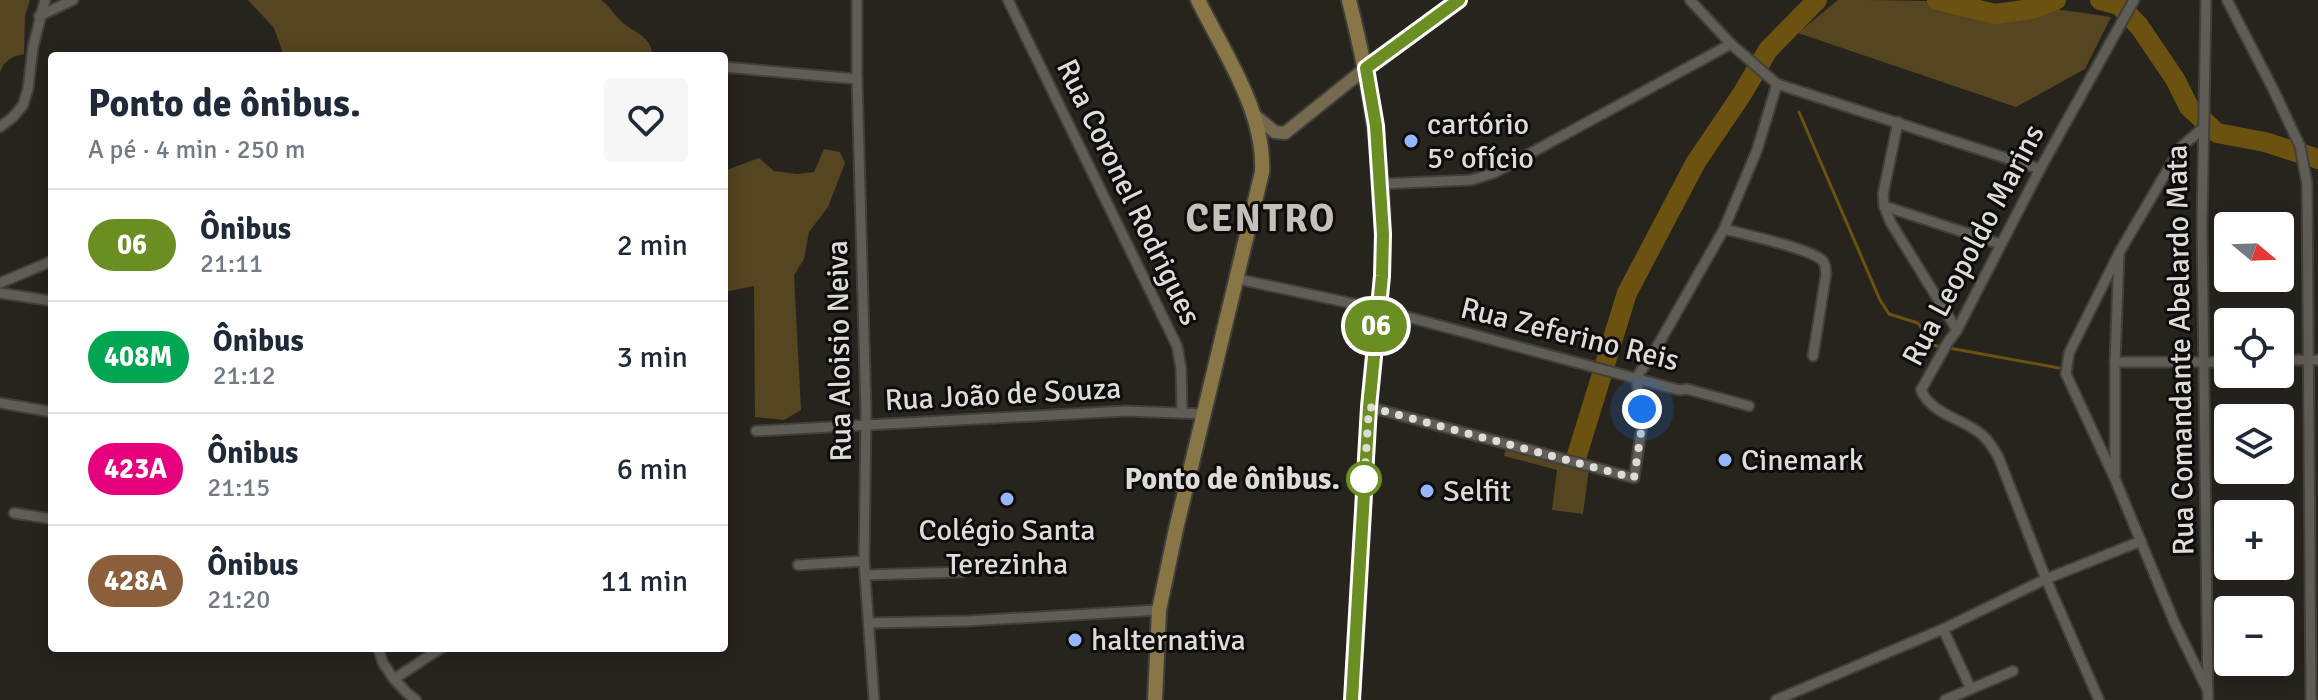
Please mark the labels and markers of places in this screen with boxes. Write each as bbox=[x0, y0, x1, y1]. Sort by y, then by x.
place label: cartório 5° ofício bbox=[1427, 106, 1534, 177]
marker: cartório 5° ofício bbox=[1402, 132, 1420, 150]
place label: Cinemark bbox=[1741, 442, 1864, 479]
marker: Cinemark bbox=[1716, 451, 1734, 469]
place label: Ponto de ônibus. bbox=[1125, 461, 1340, 498]
marker: Ponto de ônibus. bbox=[1347, 462, 1381, 496]
place label: Selfit bbox=[1443, 473, 1511, 510]
marker: Selfit bbox=[1418, 482, 1436, 500]
marker: Colégio Santa Terezinha bbox=[998, 490, 1016, 508]
place label: Colégio Santa Terezinha bbox=[918, 512, 1096, 583]
place label: halternativa bbox=[1091, 622, 1246, 659]
marker: halternativa bbox=[1066, 631, 1084, 649]

